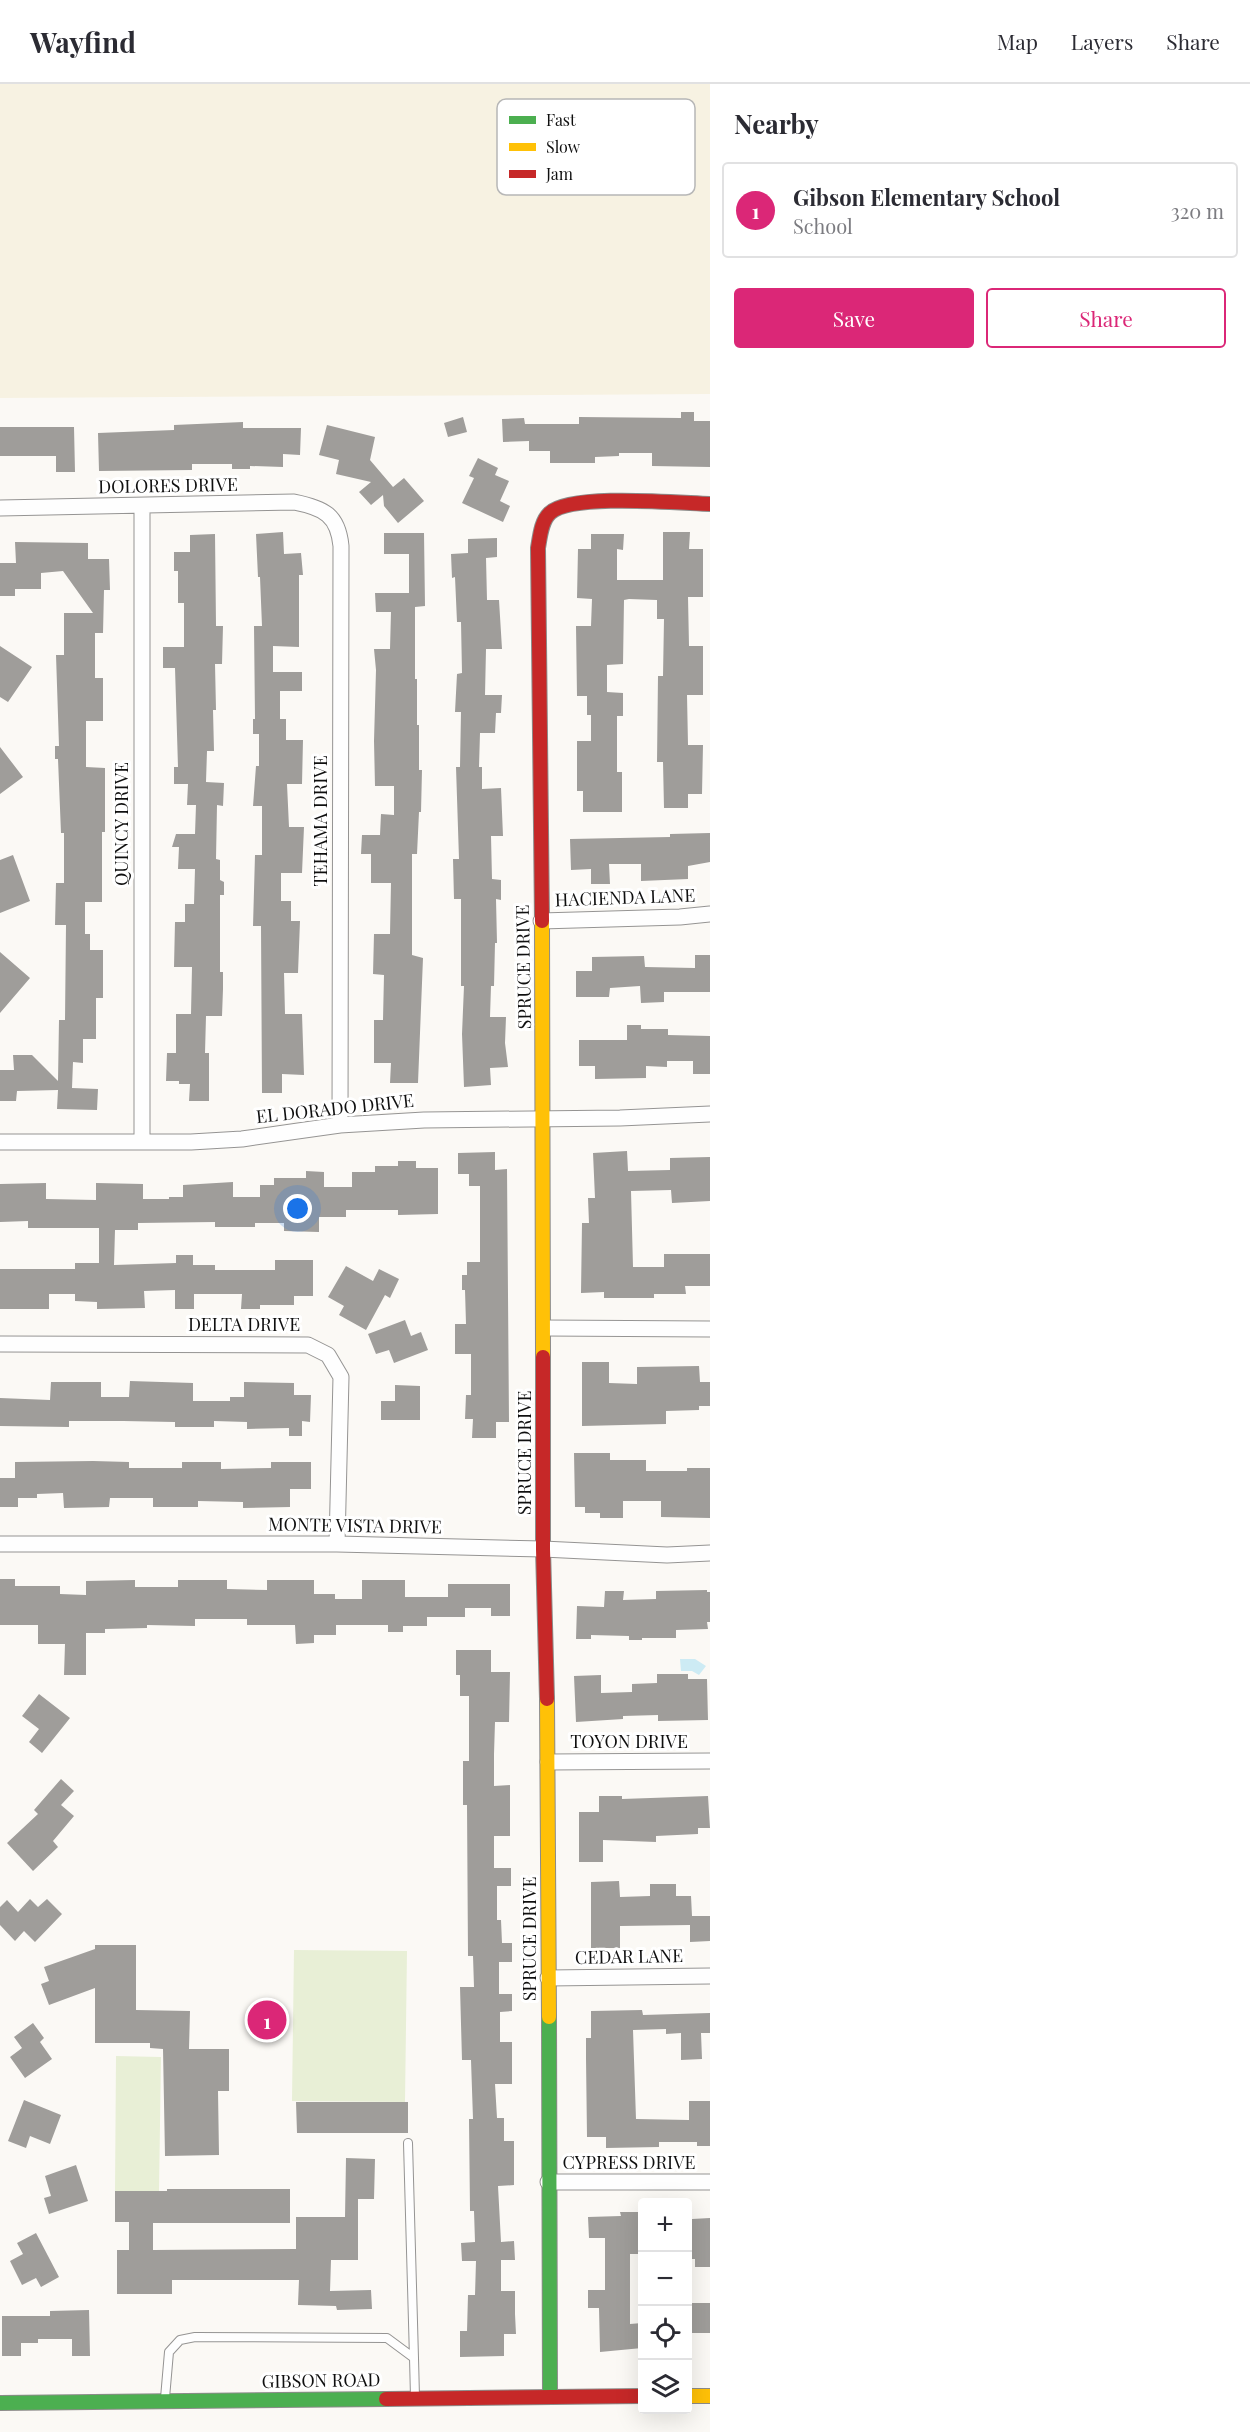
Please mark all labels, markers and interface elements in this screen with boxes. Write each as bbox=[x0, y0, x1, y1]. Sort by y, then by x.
text: Wayfind bbox=[30, 23, 136, 60]
text: Map bbox=[997, 27, 1038, 55]
text: Layers bbox=[1071, 27, 1133, 55]
text: Share bbox=[1166, 27, 1220, 55]
legend bbox=[497, 99, 695, 195]
text: Nearby bbox=[734, 106, 819, 141]
text: Fast bbox=[546, 109, 576, 130]
text: Slow bbox=[546, 136, 581, 157]
text: Jam bbox=[545, 163, 573, 184]
text: Gibson Elementary School bbox=[793, 182, 1060, 212]
text: 1 bbox=[752, 197, 759, 224]
text: 320 m bbox=[1171, 197, 1224, 224]
text: School bbox=[793, 212, 853, 239]
button: Save bbox=[734, 288, 974, 348]
button: Share bbox=[986, 288, 1226, 348]
street label: DOLORES DRIVE bbox=[98, 472, 238, 498]
street label: TEHAMA DRIVE bbox=[308, 755, 332, 887]
street label: QUINCY DRIVE bbox=[109, 762, 133, 886]
street label: HACIENDA LANE bbox=[554, 883, 696, 911]
street label: SPRUCE DRIVE bbox=[510, 904, 536, 1030]
street label: EL DORADO DRIVE bbox=[255, 1088, 415, 1128]
your location bbox=[283, 1194, 312, 1223]
street label: DELTA DRIVE bbox=[188, 1312, 300, 1336]
street label: SPRUCE DRIVE bbox=[512, 1391, 536, 1515]
street label: MONTE VISTA DRIVE bbox=[268, 1511, 442, 1539]
street label: TOYON DRIVE bbox=[570, 1729, 688, 1753]
street label: SPRUCE DRIVE bbox=[517, 1877, 541, 2001]
street label: CEDAR LANE bbox=[575, 1943, 683, 1969]
pin: 1 bbox=[248, 1998, 286, 2042]
street label: CYPRESS DRIVE bbox=[562, 2150, 696, 2174]
map controls bbox=[638, 2198, 692, 2414]
button: + bbox=[638, 2198, 692, 2252]
button: − bbox=[638, 2252, 692, 2306]
button: locate bbox=[638, 2306, 692, 2360]
button: layers bbox=[638, 2360, 692, 2414]
street label: GIBSON ROAD bbox=[261, 2367, 381, 2393]

